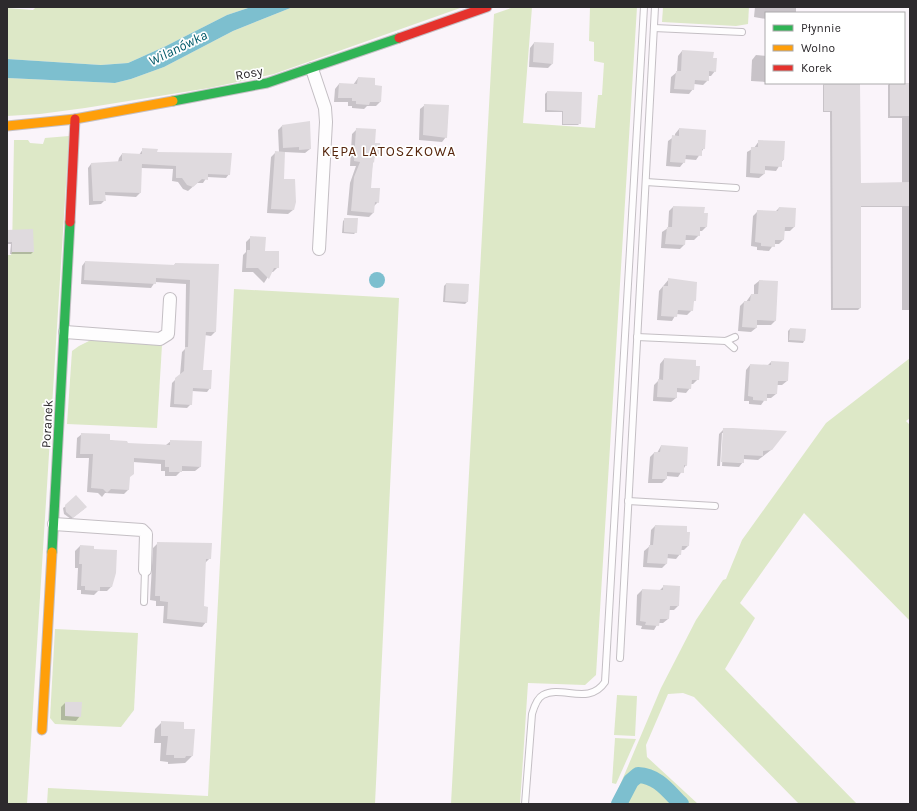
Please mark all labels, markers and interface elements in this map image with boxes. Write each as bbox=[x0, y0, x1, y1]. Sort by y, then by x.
legend bbox=[765, 12, 905, 84]
text: Płynnie bbox=[801, 21, 841, 35]
water label: Wilanówka bbox=[146, 26, 210, 70]
text: Wolno bbox=[801, 41, 835, 55]
text: Korek bbox=[801, 61, 832, 75]
street label: Rosy bbox=[234, 63, 264, 83]
district label: KĘPA LATOSZKOWA bbox=[322, 143, 456, 160]
street label: Poranek bbox=[38, 400, 56, 448]

